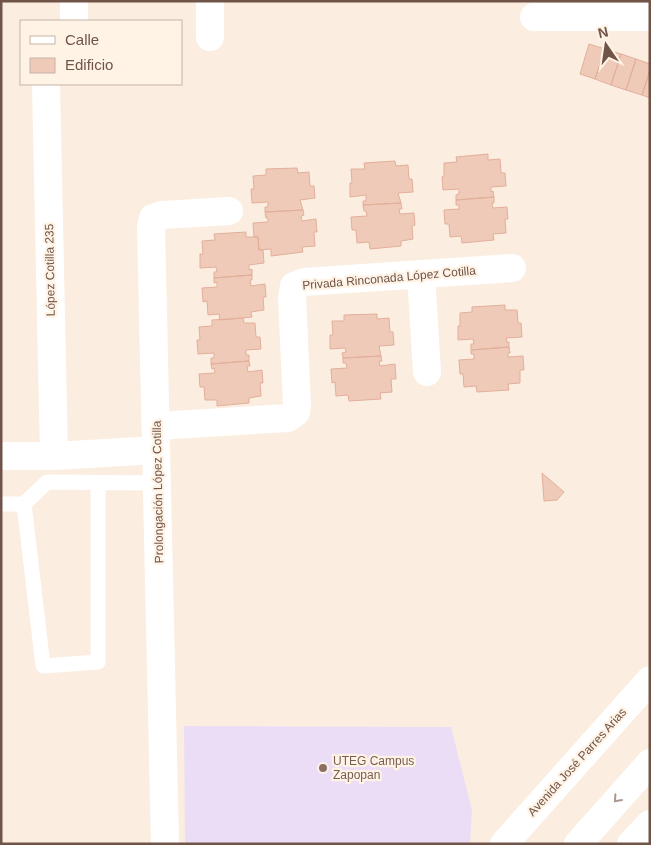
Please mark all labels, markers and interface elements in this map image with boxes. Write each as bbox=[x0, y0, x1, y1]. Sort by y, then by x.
legend bbox=[20, 20, 182, 85]
north arrow bbox=[581, 20, 631, 70]
text: N bbox=[596, 23, 610, 41]
text: Calle bbox=[65, 31, 99, 48]
text: Edificio bbox=[65, 56, 113, 73]
street label: López Cotilla 235 bbox=[42, 223, 58, 316]
street label: Privada Rinconada López Cotilla bbox=[302, 263, 477, 293]
street label: Prolongación López Cotilla bbox=[150, 420, 166, 563]
street label: Avenida José Parres Arias bbox=[525, 705, 629, 819]
place label: UTEG Campus Zapopan bbox=[333, 754, 414, 782]
marker: UTEG Campus Zapopan bbox=[317, 762, 329, 774]
one-way arrow bbox=[614, 794, 623, 803]

